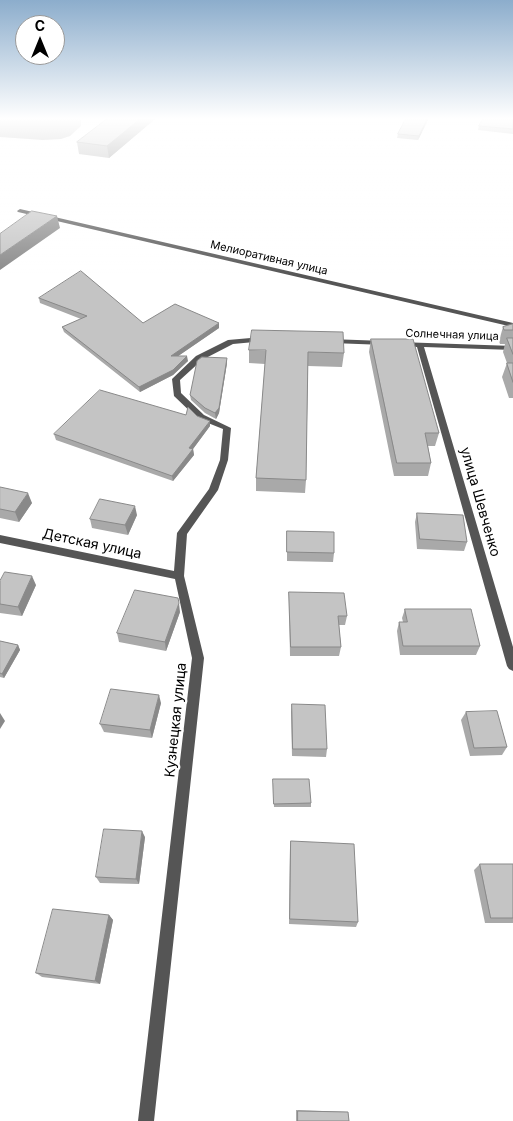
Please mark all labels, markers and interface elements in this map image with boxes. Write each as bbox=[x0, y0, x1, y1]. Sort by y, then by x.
north arrow bbox=[15, 15, 65, 65]
text: С bbox=[35, 17, 45, 34]
street label: Мелиоративная улица bbox=[209, 238, 329, 278]
street label: Солнечная улица bbox=[405, 327, 499, 343]
street label: улица Шевченко bbox=[456, 445, 504, 559]
street label: Детская улица bbox=[41, 525, 143, 563]
street label: Кузнецкая улица bbox=[162, 662, 190, 778]

